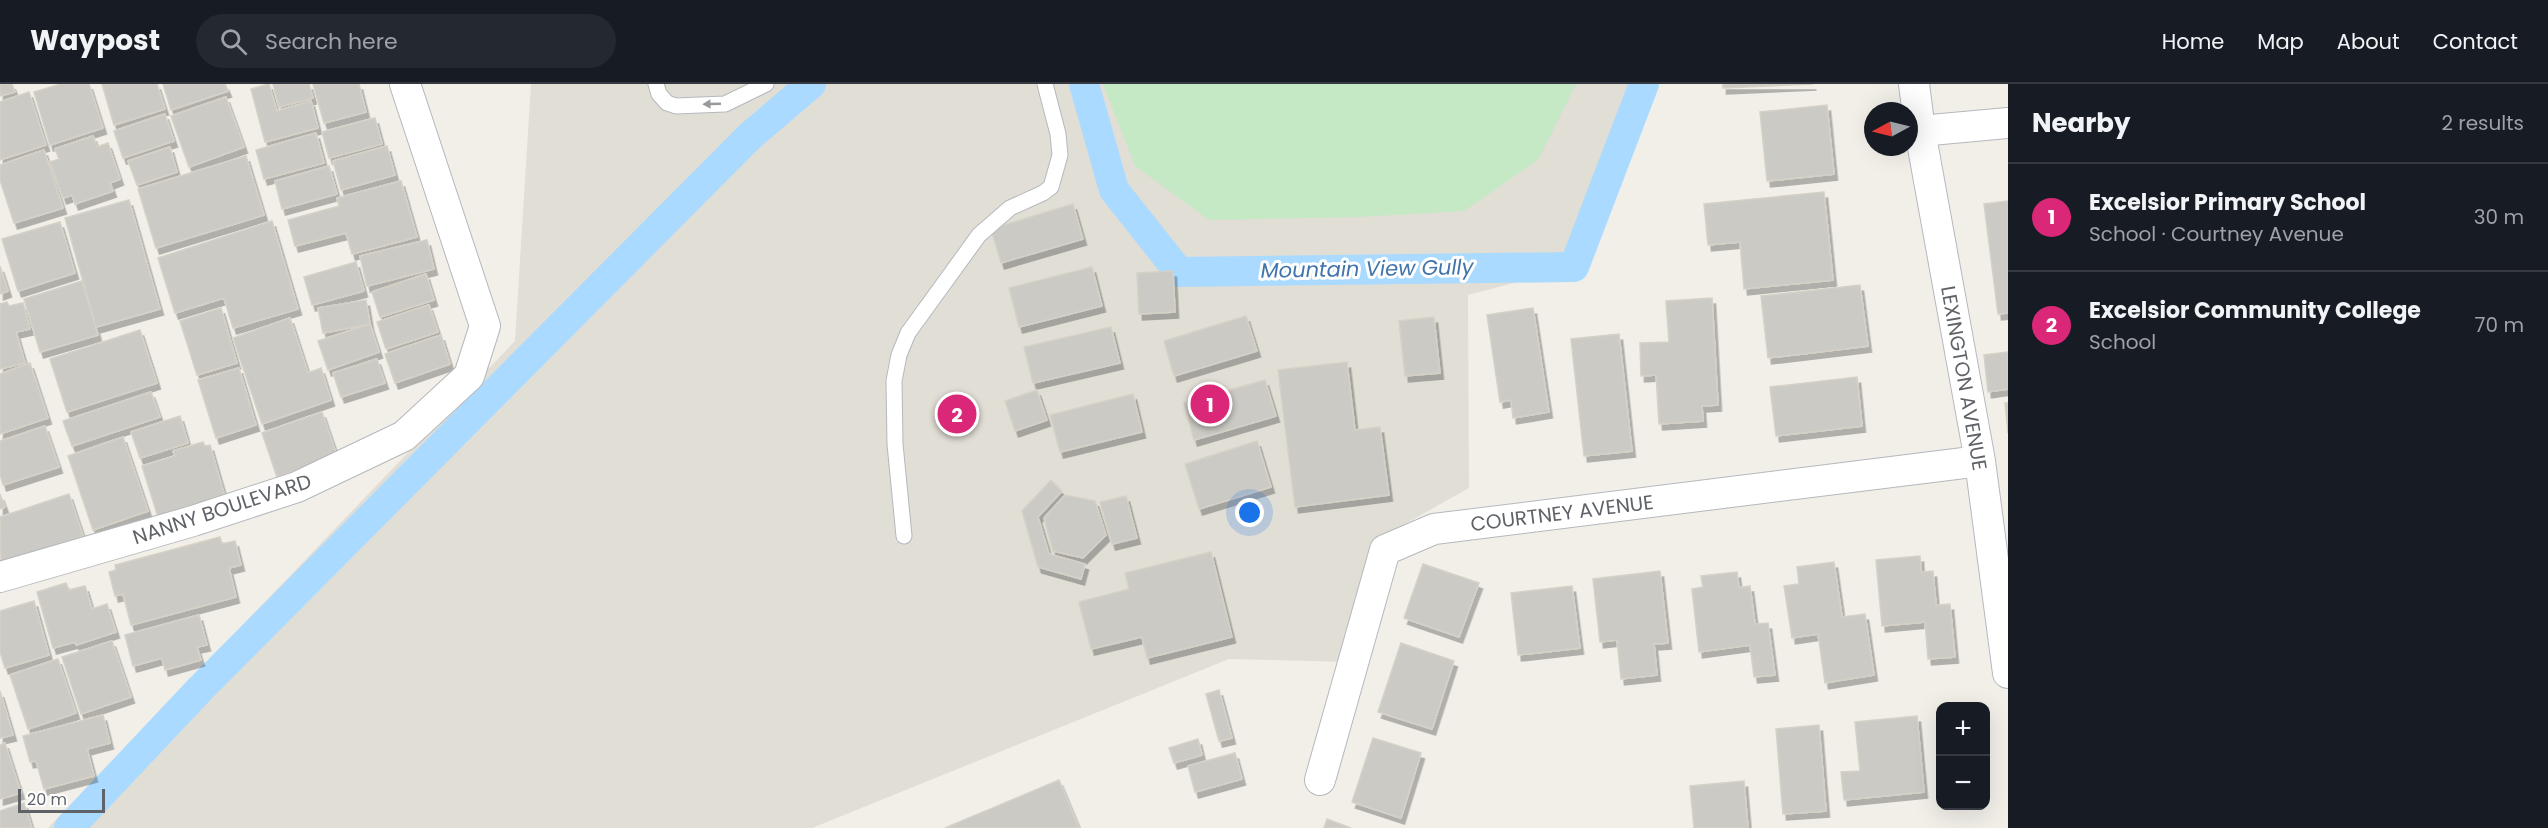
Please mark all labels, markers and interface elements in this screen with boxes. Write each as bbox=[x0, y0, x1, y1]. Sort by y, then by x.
search box bbox=[196, 14, 616, 68]
text: Waypost bbox=[30, 21, 160, 60]
icon: search bbox=[217, 25, 250, 58]
text: Search here bbox=[265, 26, 398, 57]
text: Home bbox=[2162, 27, 2224, 56]
text: Map bbox=[2257, 27, 2304, 56]
text: About bbox=[2337, 27, 2400, 56]
text: Contact bbox=[2433, 27, 2518, 56]
one-way arrow bbox=[703, 100, 722, 109]
north arrow bbox=[1864, 102, 1918, 156]
text: Nearby bbox=[2032, 105, 2130, 141]
text: 2 results bbox=[2441, 109, 2524, 137]
text: Excelsior Primary School bbox=[2089, 187, 2366, 218]
text: 1 bbox=[2048, 203, 2055, 231]
text: 30 m bbox=[2474, 203, 2524, 231]
text: School · Courtney Avenue bbox=[2089, 220, 2344, 248]
water label: Mountain View Gully bbox=[1260, 252, 1475, 285]
street label: LEXINGTON AVENUE bbox=[1934, 284, 1994, 472]
text: Excelsior Community College bbox=[2089, 295, 2421, 326]
text: 2 bbox=[2046, 311, 2057, 339]
text: 70 m bbox=[2475, 311, 2524, 339]
text: School bbox=[2089, 328, 2156, 356]
pin: 1 bbox=[1190, 382, 1230, 426]
pin: 2 bbox=[938, 392, 976, 436]
street label: NANNY BOULEVARD bbox=[129, 467, 315, 551]
street label: COURTNEY AVENUE bbox=[1469, 488, 1655, 538]
your location bbox=[1235, 498, 1264, 527]
map controls bbox=[1936, 702, 1990, 810]
button: + bbox=[1936, 702, 1990, 756]
button: − bbox=[1936, 756, 1990, 810]
scale bar bbox=[18, 786, 105, 814]
text: 20 m bbox=[27, 788, 67, 811]

